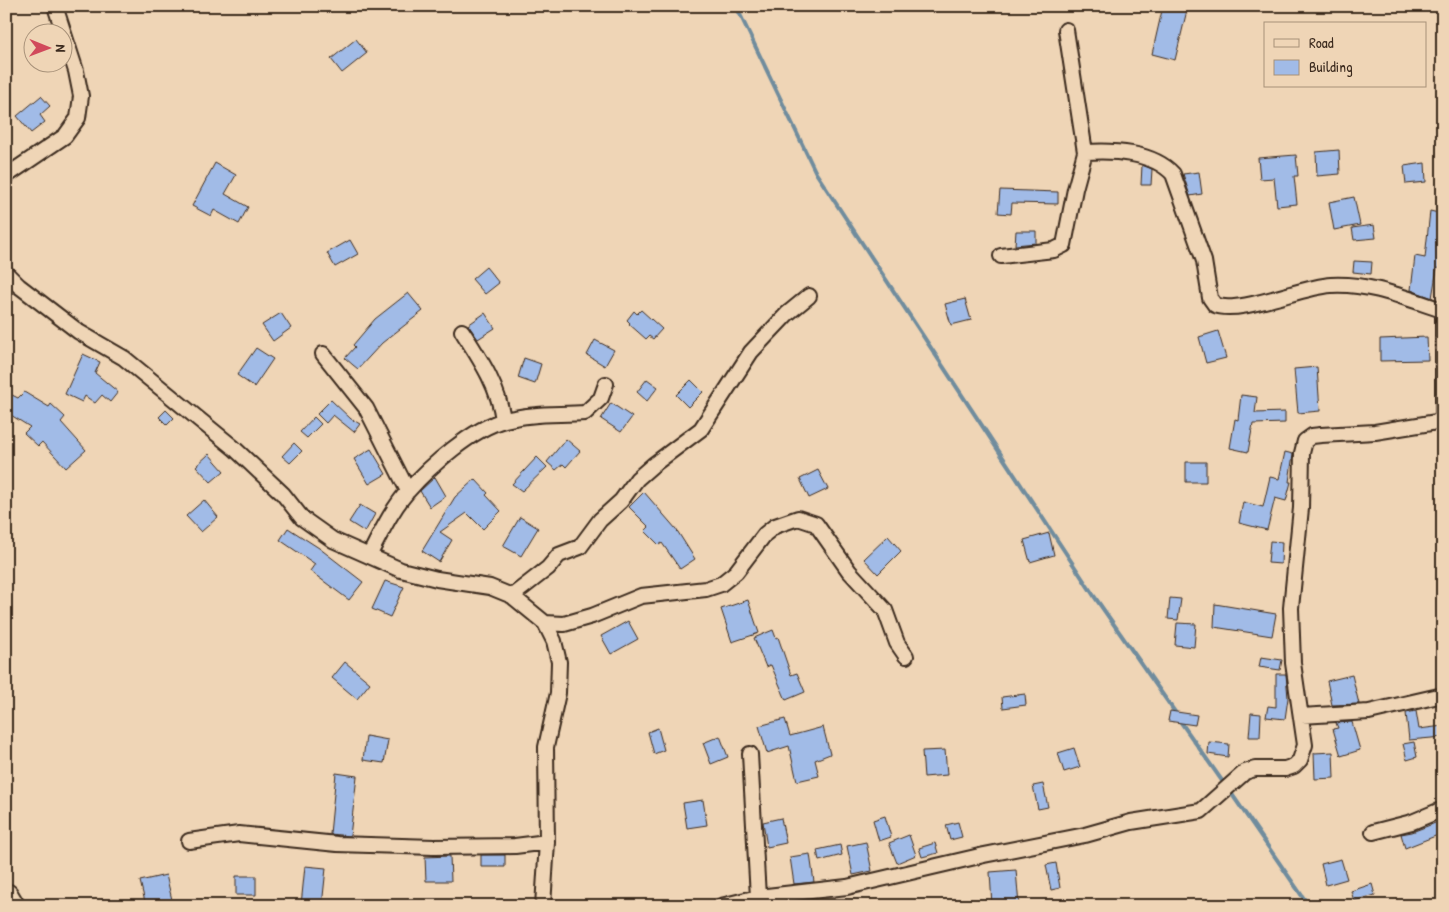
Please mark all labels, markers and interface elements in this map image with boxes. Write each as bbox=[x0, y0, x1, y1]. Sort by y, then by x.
north arrow bbox=[22, 22, 72, 72]
legend bbox=[1264, 22, 1426, 88]
text: Road bbox=[1309, 32, 1334, 53]
text: N bbox=[52, 44, 71, 53]
text: Building bbox=[1309, 56, 1353, 77]

